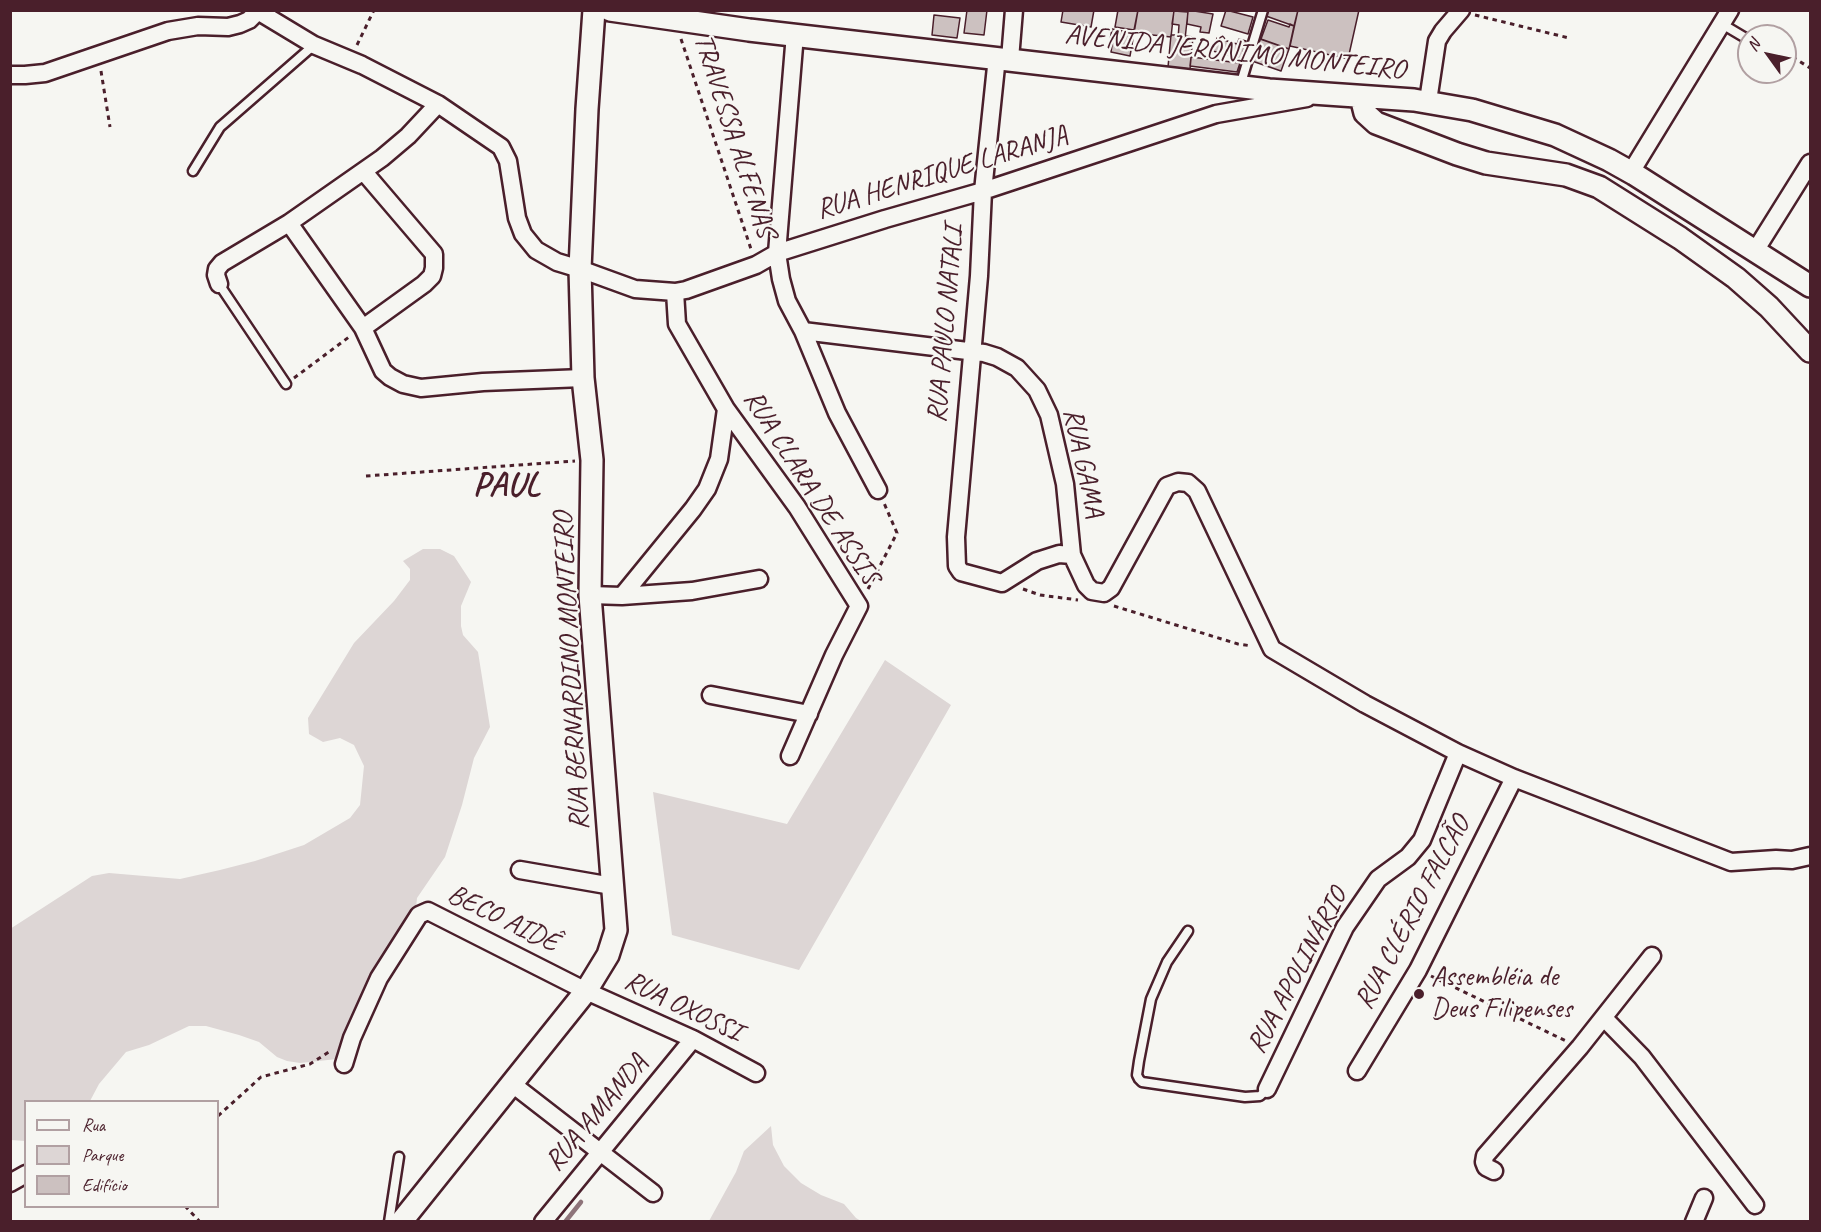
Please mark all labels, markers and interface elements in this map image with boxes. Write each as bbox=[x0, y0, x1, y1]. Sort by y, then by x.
street label: AVENIDA JERÔNIMO MONTEIRO bbox=[1063, 18, 1407, 88]
north arrow bbox=[1737, 24, 1797, 84]
street label: TRAVESSA ALFENAS bbox=[685, 30, 783, 242]
text: N bbox=[1742, 36, 1765, 55]
street label: RUA HENRIQUE LARANJA bbox=[812, 119, 1072, 227]
street label: RUA PAULO NATALI bbox=[921, 224, 971, 424]
street label: RUA CLARA DE ASSIS bbox=[736, 384, 886, 592]
street label: RUA GAMA bbox=[1055, 405, 1111, 521]
district label: PAUL bbox=[473, 466, 541, 506]
street label: RUA BERNARDINO MONTEIRO bbox=[547, 511, 597, 831]
street label: RUA CLÉRIO FALCÃO bbox=[1348, 811, 1478, 1015]
street label: BECO AIDÊ bbox=[442, 878, 564, 960]
street label: RUA APOLINÁRIO bbox=[1240, 883, 1356, 1059]
place label: Assembléia de Deus Filipenses bbox=[1431, 961, 1572, 1027]
street label: RUA OXOSSI bbox=[619, 964, 747, 1050]
marker: Assembléia de Deus Filipenses bbox=[1412, 987, 1426, 1001]
street label: RUA AMANDA bbox=[538, 1048, 656, 1178]
legend bbox=[24, 1100, 219, 1208]
text: Rua bbox=[82, 1114, 105, 1136]
text: Parque bbox=[82, 1144, 123, 1166]
text: Edifício bbox=[82, 1174, 127, 1196]

